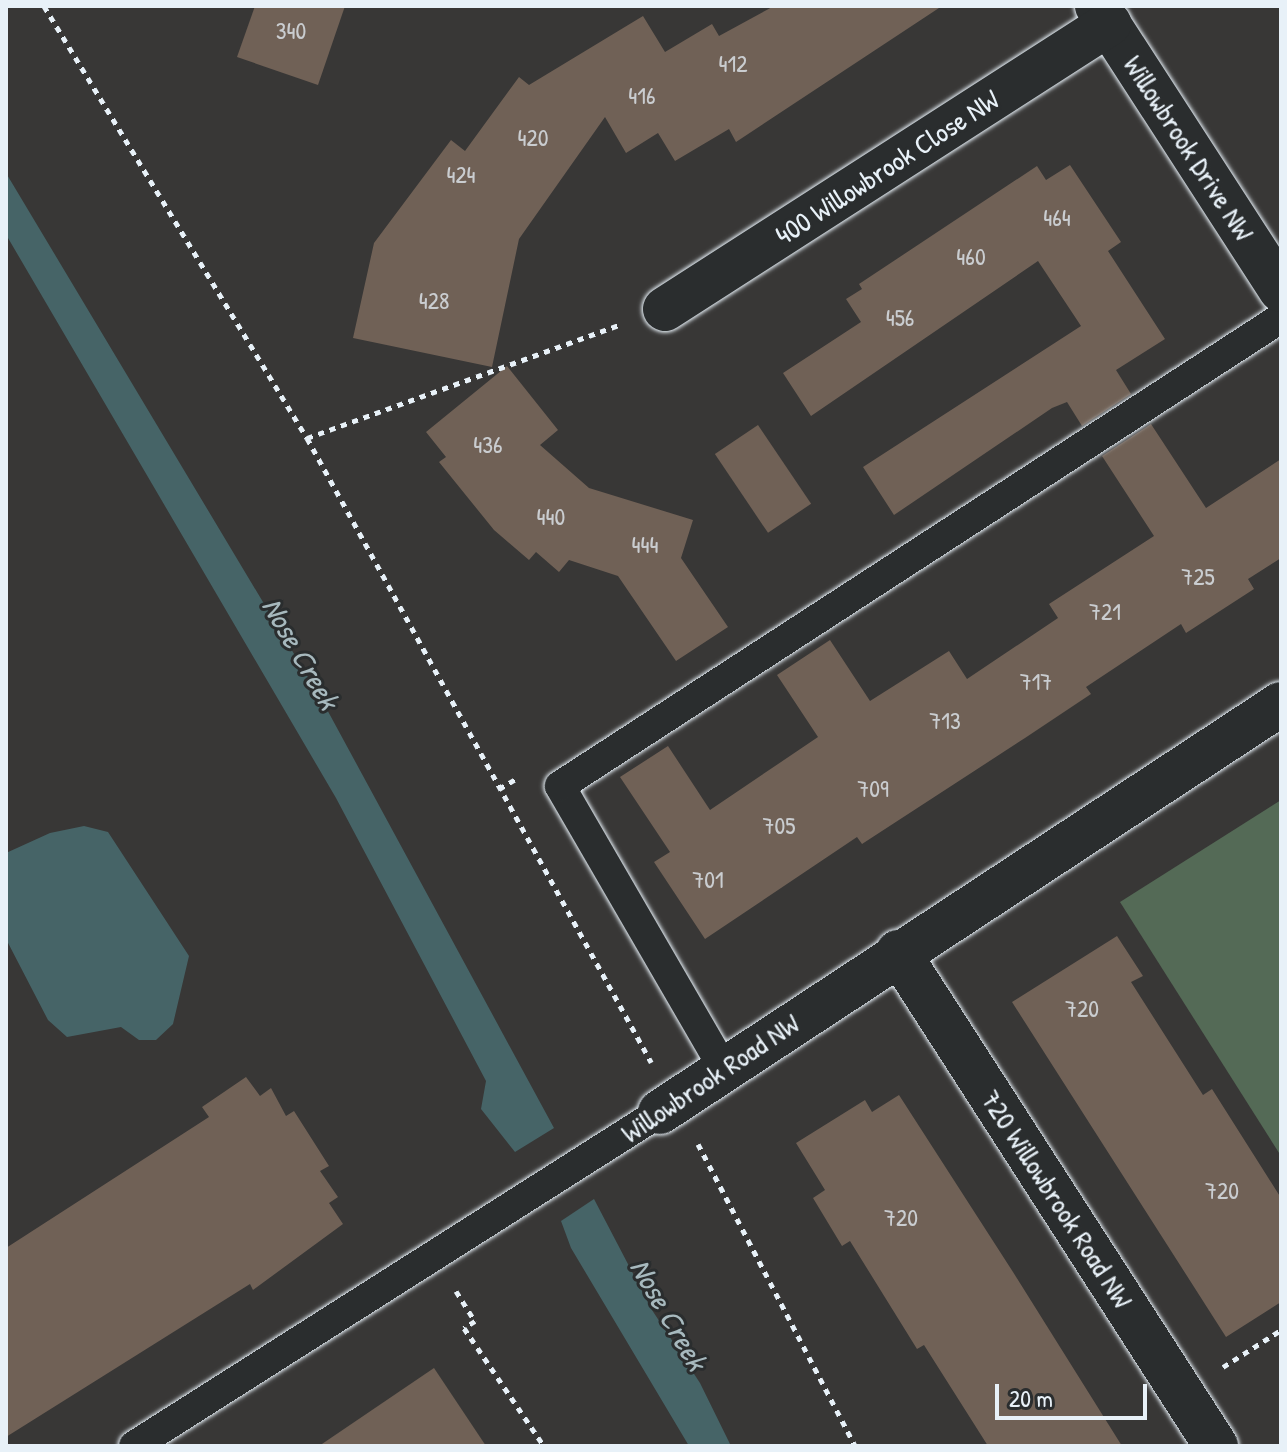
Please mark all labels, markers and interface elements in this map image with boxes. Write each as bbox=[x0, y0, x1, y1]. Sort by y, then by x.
house number: 340 bbox=[276, 17, 306, 45]
street label: Willowbrook Drive NW bbox=[1117, 49, 1261, 247]
house number: 412 bbox=[719, 50, 747, 78]
house number: 416 bbox=[628, 82, 656, 110]
street label: 400 Willowbrook Close NW bbox=[769, 82, 1005, 252]
house number: 420 bbox=[518, 124, 548, 152]
house number: 424 bbox=[446, 161, 476, 189]
house number: 464 bbox=[1043, 204, 1071, 232]
house number: 460 bbox=[956, 243, 986, 271]
house number: 428 bbox=[419, 287, 449, 315]
house number: 456 bbox=[886, 304, 914, 332]
house number: 436 bbox=[473, 431, 503, 459]
house number: 440 bbox=[537, 503, 565, 531]
house number: 444 bbox=[632, 531, 658, 559]
house number: 725 bbox=[1181, 563, 1215, 591]
water label: Nose Creek bbox=[255, 591, 347, 715]
house number: 721 bbox=[1089, 598, 1121, 626]
house number: 717 bbox=[1020, 668, 1052, 696]
house number: 713 bbox=[929, 707, 961, 735]
house number: 709 bbox=[857, 775, 889, 803]
house number: 705 bbox=[763, 812, 795, 840]
house number: 701 bbox=[692, 866, 724, 894]
house number: 720 bbox=[1065, 995, 1099, 1023]
street label: Willowbrook Road NW bbox=[615, 1006, 805, 1150]
street label: 720 Willowbrook Road NW bbox=[974, 1084, 1140, 1314]
house number: 720 bbox=[1205, 1177, 1239, 1205]
house number: 720 bbox=[884, 1204, 918, 1232]
water label: Nose Creek bbox=[623, 1252, 715, 1376]
scale bar bbox=[999, 1368, 1151, 1418]
text: 20 m bbox=[1009, 1382, 1053, 1414]

